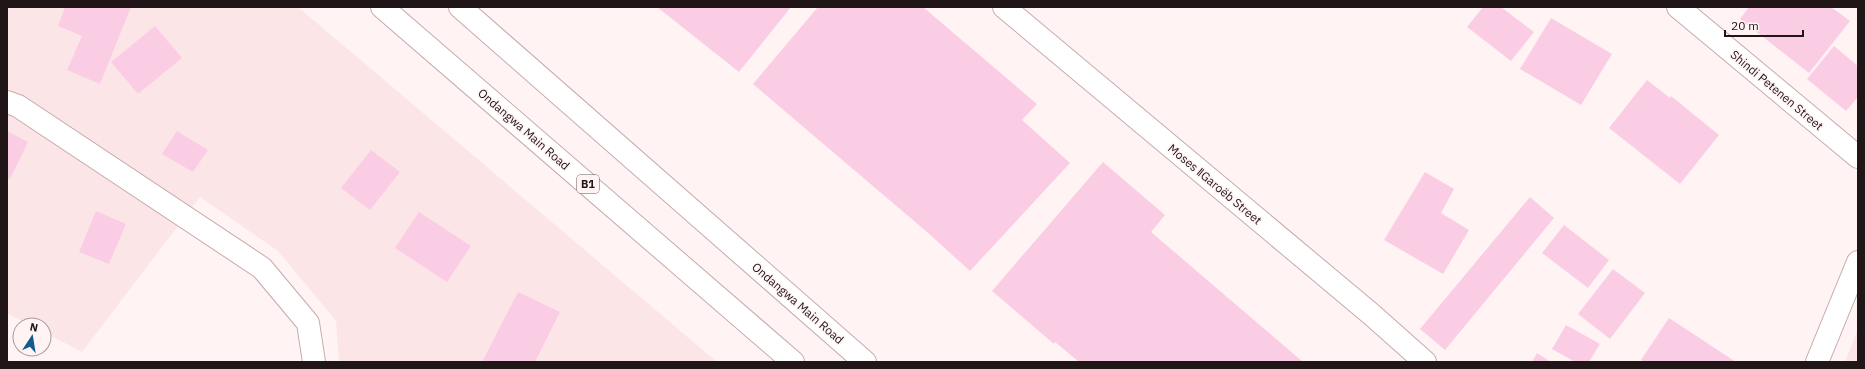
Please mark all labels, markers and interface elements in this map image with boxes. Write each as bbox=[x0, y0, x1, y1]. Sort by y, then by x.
scale bar bbox=[1725, 12, 1803, 38]
text: 20 m bbox=[1731, 18, 1759, 33]
street label: Shindi Petenen Street bbox=[1727, 47, 1827, 133]
street label: Ondangwa Main Road bbox=[475, 85, 573, 173]
street label: Moses ǁGaroëb Street bbox=[1165, 140, 1265, 228]
road number: B1 bbox=[577, 175, 599, 193]
street label: Ondangwa Main Road bbox=[749, 259, 847, 347]
north arrow bbox=[12, 317, 52, 357]
text: N bbox=[29, 320, 39, 335]

